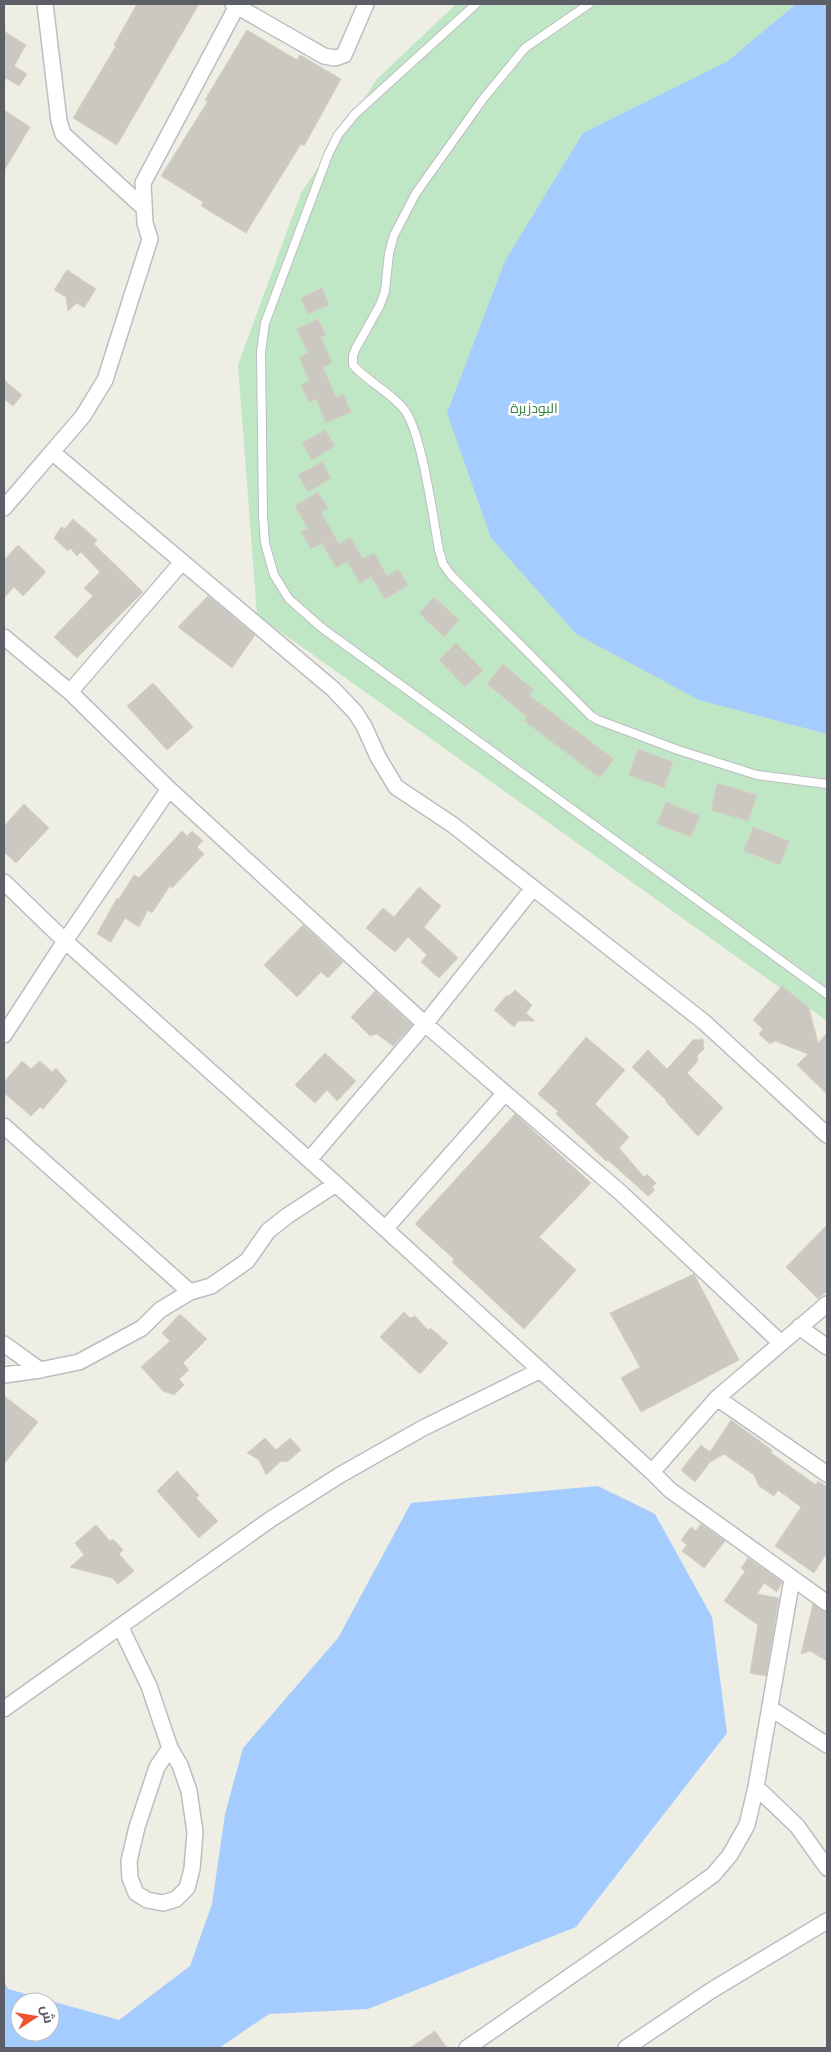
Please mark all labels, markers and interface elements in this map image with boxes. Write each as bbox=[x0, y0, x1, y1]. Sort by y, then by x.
park label: البودزيرة bbox=[510, 397, 558, 418]
north arrow bbox=[10, 1992, 60, 2042]
text: ش bbox=[36, 2003, 60, 2025]

